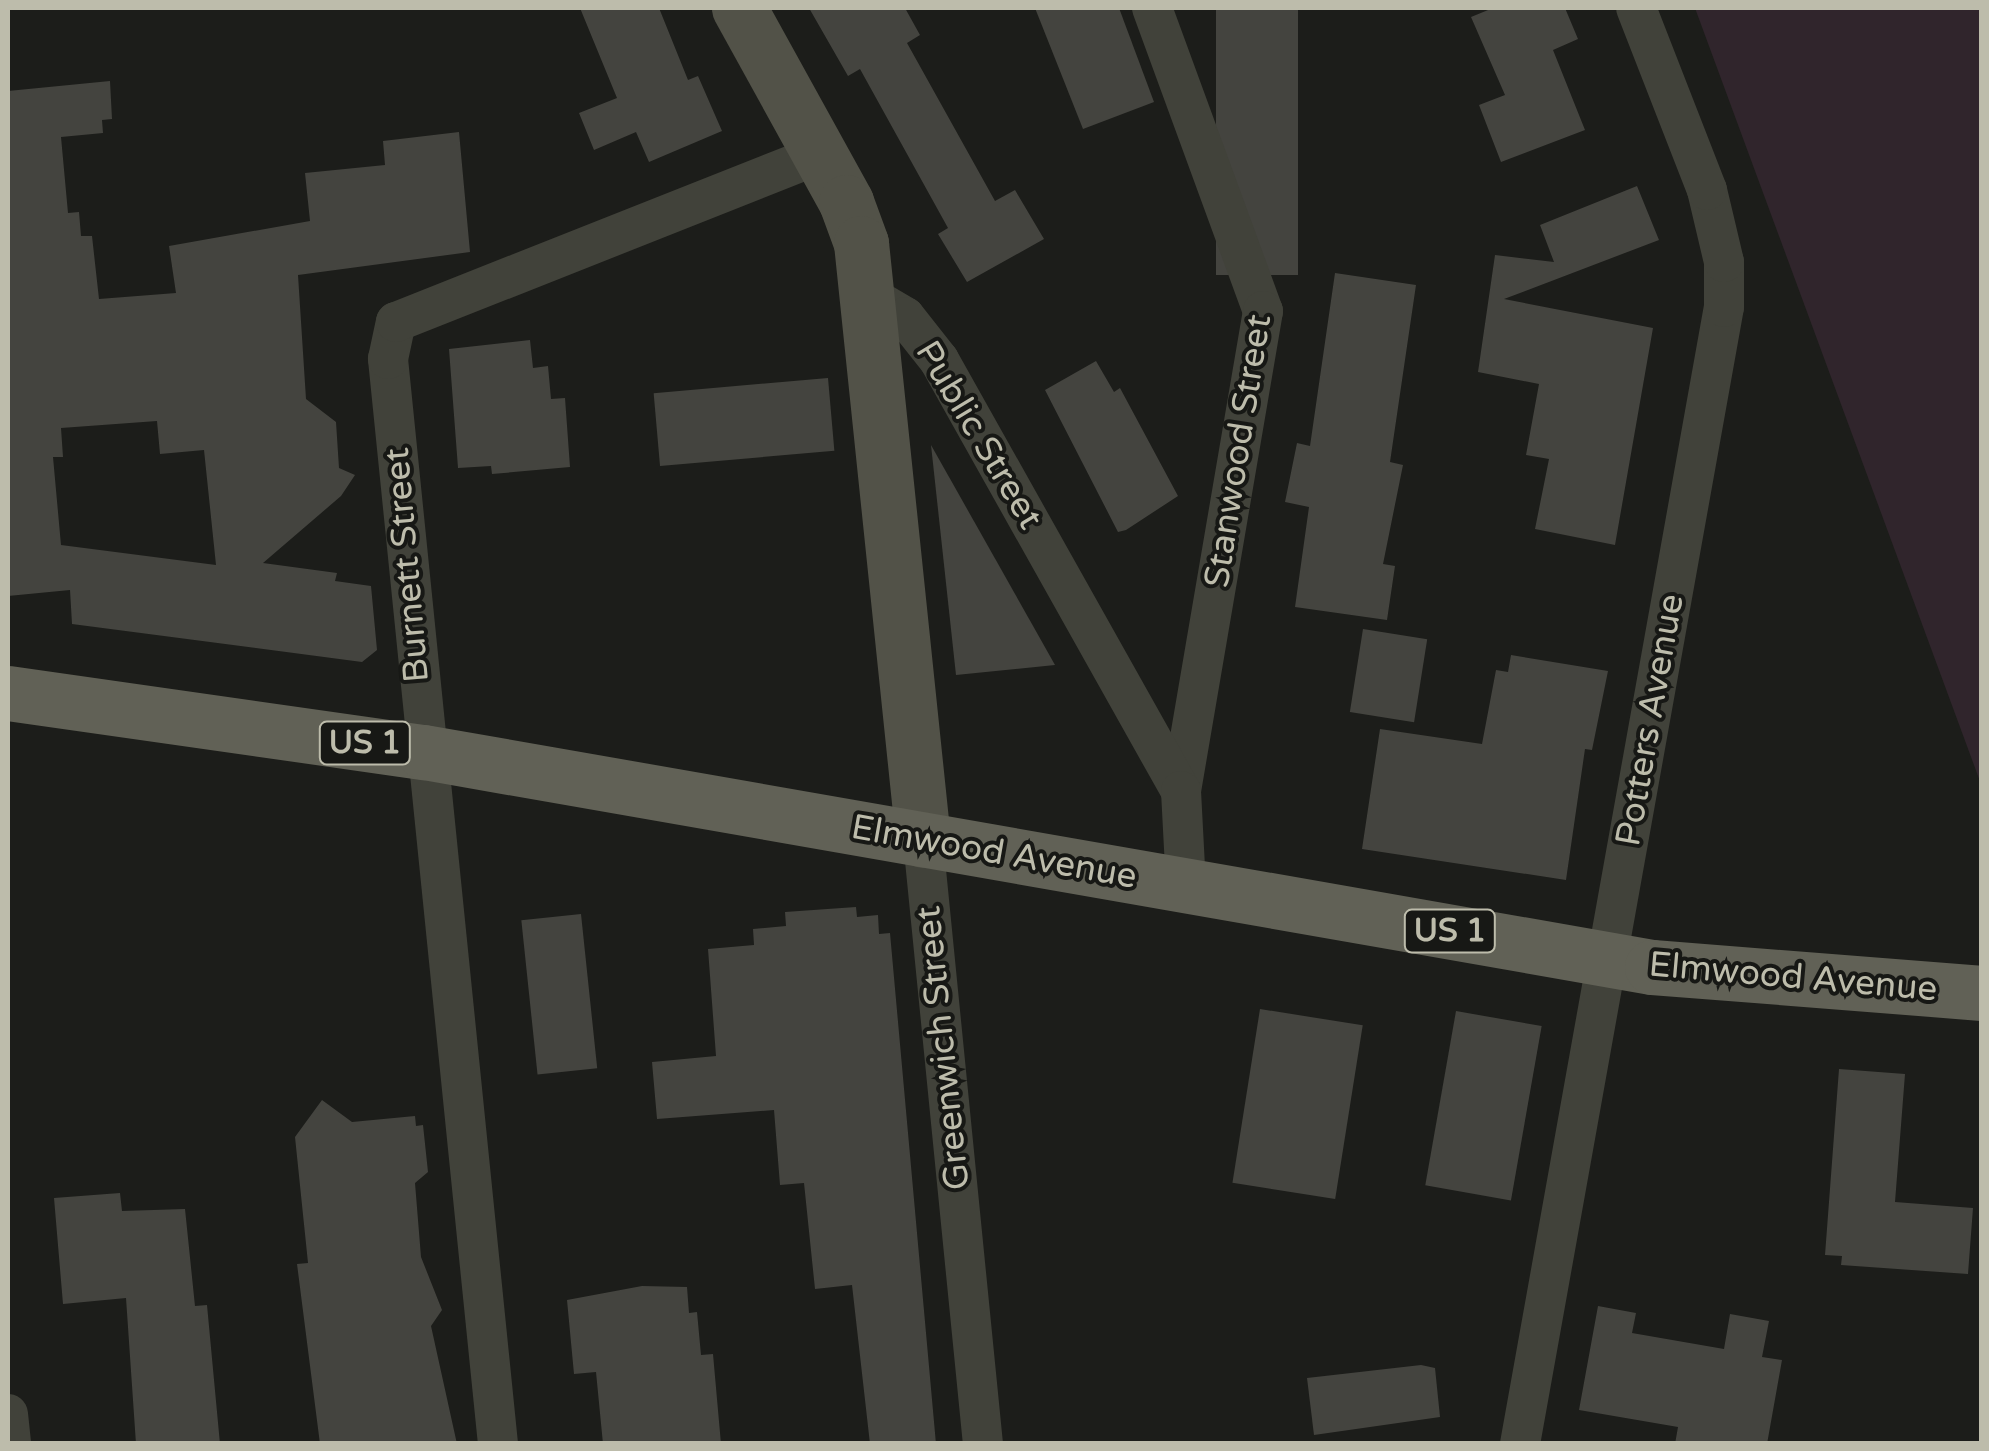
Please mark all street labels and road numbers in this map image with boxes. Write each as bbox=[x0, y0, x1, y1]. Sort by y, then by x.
street label: Stanwood Street bbox=[1196, 311, 1280, 591]
street label: Public Street bbox=[906, 333, 1052, 537]
street label: Burnett Street bbox=[376, 446, 438, 684]
street label: Potters Avenue bbox=[1607, 591, 1693, 849]
road number: US 1 bbox=[318, 716, 412, 770]
street label: Elmwood Avenue bbox=[848, 806, 1140, 898]
street label: Greenwich Street bbox=[907, 904, 979, 1192]
road number: US 1 bbox=[1402, 904, 1498, 958]
street label: Elmwood Avenue bbox=[1647, 943, 1939, 1011]

